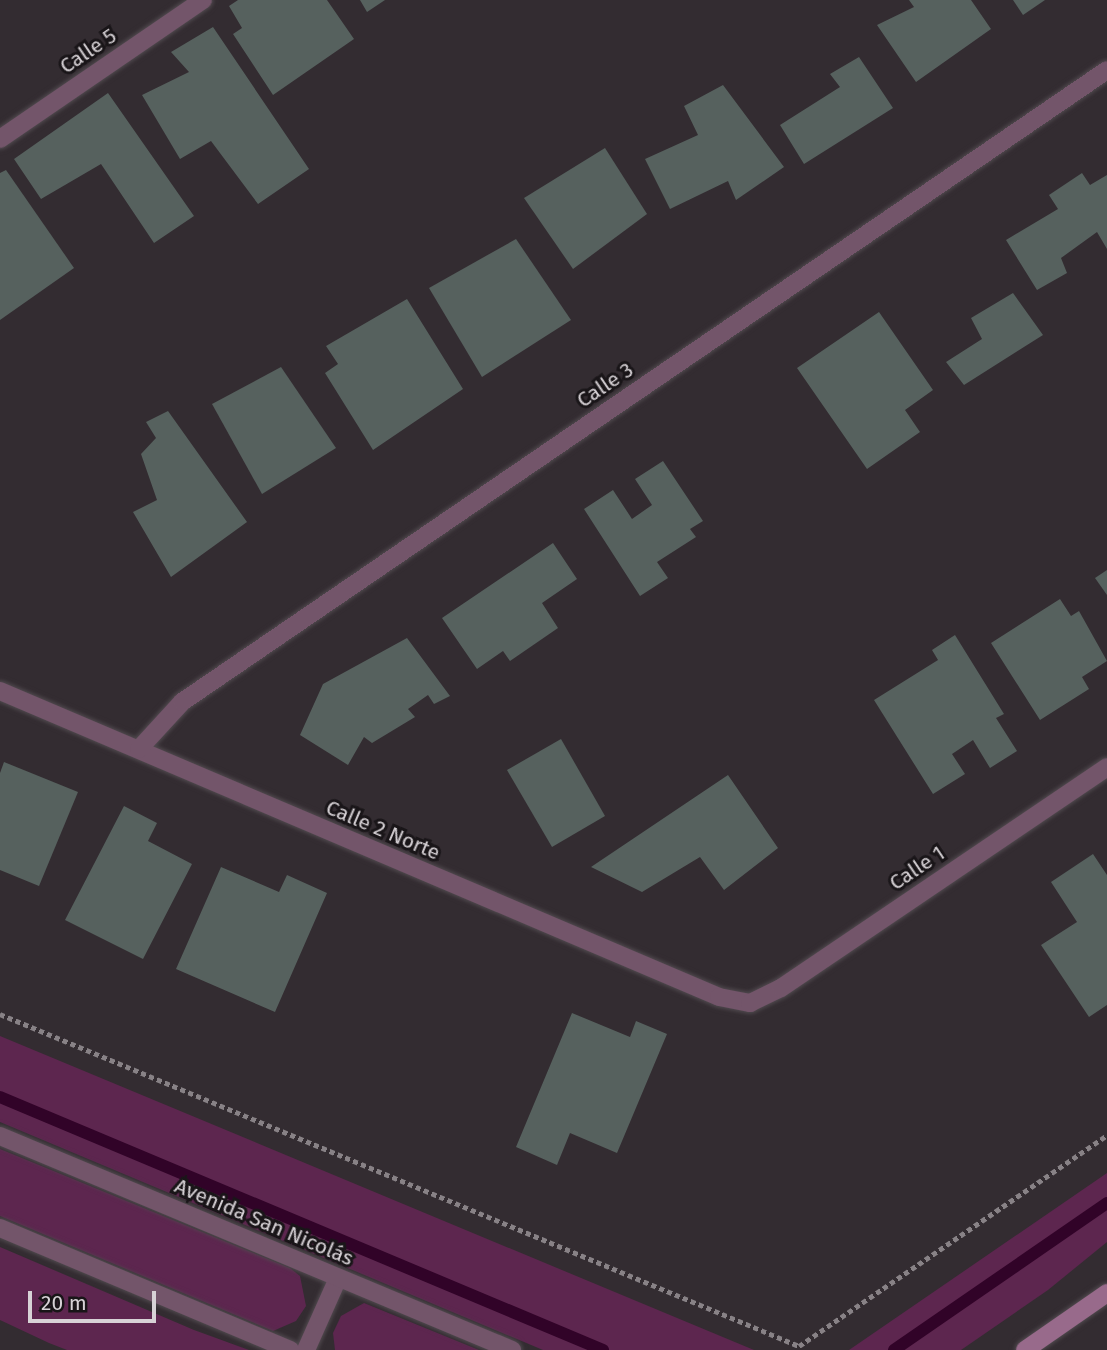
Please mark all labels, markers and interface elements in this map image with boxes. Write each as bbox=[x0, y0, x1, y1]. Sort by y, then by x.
street label: Calle 5 bbox=[55, 23, 121, 79]
street label: Calle 3 bbox=[572, 357, 638, 413]
street label: Calle 2 Norte bbox=[322, 795, 444, 865]
street label: Calle 1 bbox=[885, 840, 949, 896]
street label: Avenida San Nicolás bbox=[171, 1173, 357, 1271]
scale bar bbox=[32, 1276, 159, 1320]
text: 20 m bbox=[41, 1290, 87, 1316]

